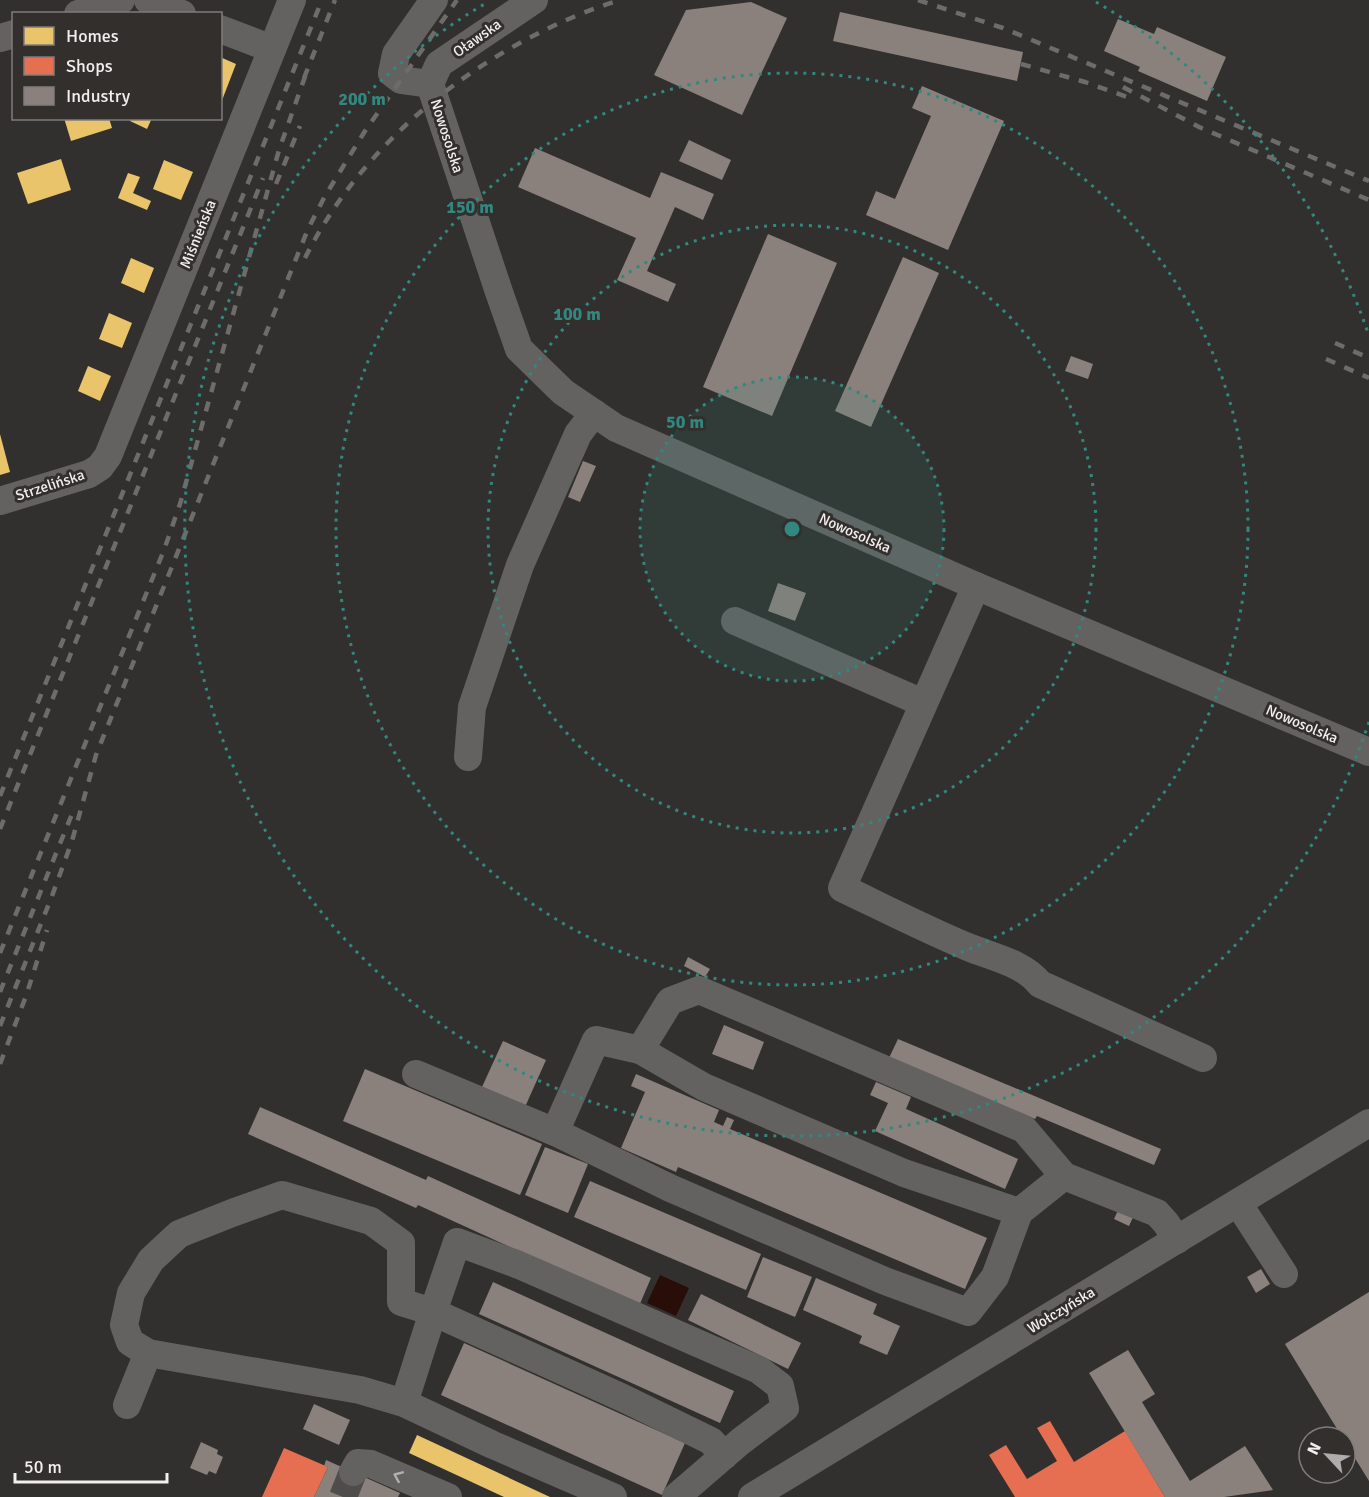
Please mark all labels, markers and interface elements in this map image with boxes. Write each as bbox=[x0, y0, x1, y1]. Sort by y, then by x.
legend bbox=[12, 12, 222, 120]
street label: Oławska bbox=[449, 15, 505, 61]
text: Homes bbox=[66, 25, 119, 47]
text: Shops bbox=[66, 55, 113, 77]
text: Industry bbox=[66, 85, 131, 107]
text: 200 m bbox=[338, 88, 386, 110]
street label: Nowosolska bbox=[427, 97, 467, 175]
text: 150 m bbox=[446, 196, 494, 218]
street label: Miśnieńska bbox=[176, 197, 220, 271]
text: 100 m bbox=[553, 303, 601, 325]
text: 50 m bbox=[666, 411, 704, 433]
street label: Strzelińska bbox=[13, 465, 87, 505]
street label: Nowosolska bbox=[816, 509, 894, 557]
centre of rings bbox=[782, 519, 802, 539]
street label: Nowosolska bbox=[1263, 701, 1341, 747]
street label: Wołczyńska bbox=[1024, 1283, 1098, 1337]
north arrow bbox=[1297, 1425, 1357, 1485]
text: N bbox=[1303, 1439, 1326, 1458]
scale bar bbox=[15, 1446, 166, 1484]
text: 50 m bbox=[24, 1456, 62, 1478]
one-way arrow bbox=[394, 1471, 405, 1483]

